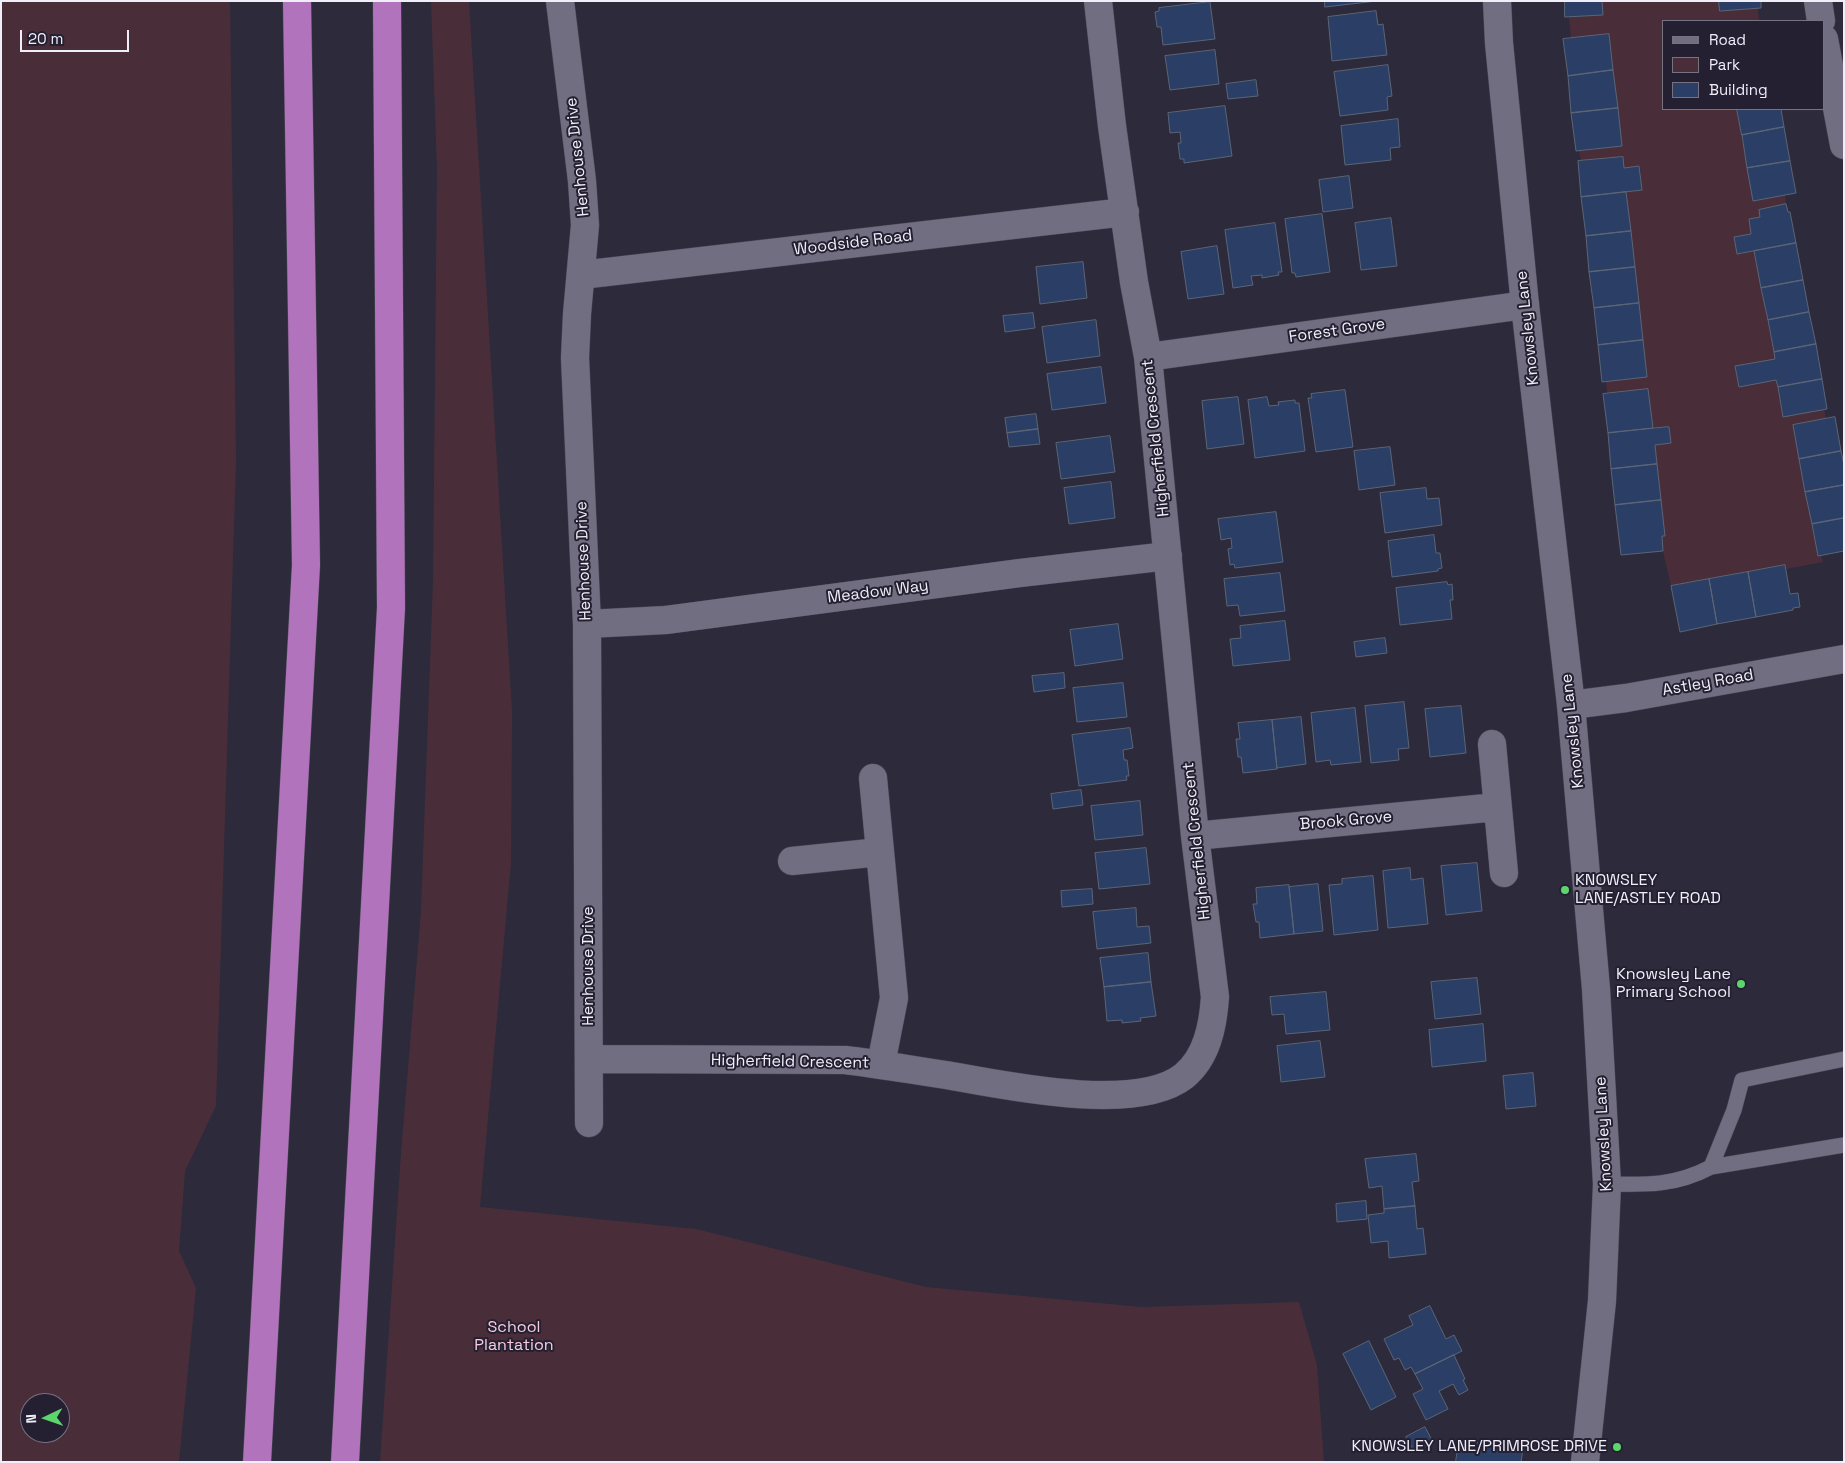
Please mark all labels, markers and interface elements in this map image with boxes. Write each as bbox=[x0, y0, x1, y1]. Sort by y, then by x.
scale bar bbox=[22, 20, 131, 52]
legend bbox=[1662, 20, 1825, 110]
text: 20 m bbox=[28, 29, 63, 48]
text: Road bbox=[1709, 30, 1746, 49]
text: Park bbox=[1709, 55, 1740, 74]
text: Building bbox=[1709, 80, 1768, 99]
street label: Henhouse Drive bbox=[562, 97, 594, 217]
street label: Woodside Road bbox=[793, 226, 913, 260]
street label: Knowsley Lane bbox=[1512, 270, 1544, 386]
street label: Forest Grove bbox=[1288, 315, 1386, 347]
street label: Higherfield Crescent bbox=[1138, 358, 1174, 518]
street label: Henhouse Drive bbox=[572, 501, 596, 621]
street label: Meadow Way bbox=[826, 576, 930, 608]
street label: Astley Road bbox=[1661, 666, 1755, 700]
street label: Knowsley Lane bbox=[1557, 673, 1589, 789]
street label: Higherfield Crescent bbox=[1179, 761, 1215, 921]
street label: Brook Grove bbox=[1299, 807, 1393, 835]
place label: KNOWSLEY LANE/ASTLEY ROAD bbox=[1575, 871, 1721, 909]
marker: KNOWSLEY LANE/ASTLEY ROAD bbox=[1559, 884, 1571, 896]
street label: Henhouse Drive bbox=[579, 906, 599, 1026]
place label: Knowsley Lane Primary School bbox=[1616, 965, 1731, 1003]
marker: Knowsley Lane Primary School bbox=[1735, 978, 1747, 990]
street label: Higherfield Crescent bbox=[711, 1051, 869, 1073]
street label: Knowsley Lane bbox=[1591, 1076, 1617, 1192]
park label: School Plantation bbox=[474, 1318, 554, 1356]
north arrow bbox=[20, 1393, 70, 1443]
text: N bbox=[22, 1414, 40, 1424]
place label: KNOWSLEY LANE/PRIMROSE DRIVE bbox=[1352, 1437, 1607, 1457]
marker: KNOWSLEY LANE/PRIMROSE DRIVE bbox=[1611, 1441, 1623, 1453]

